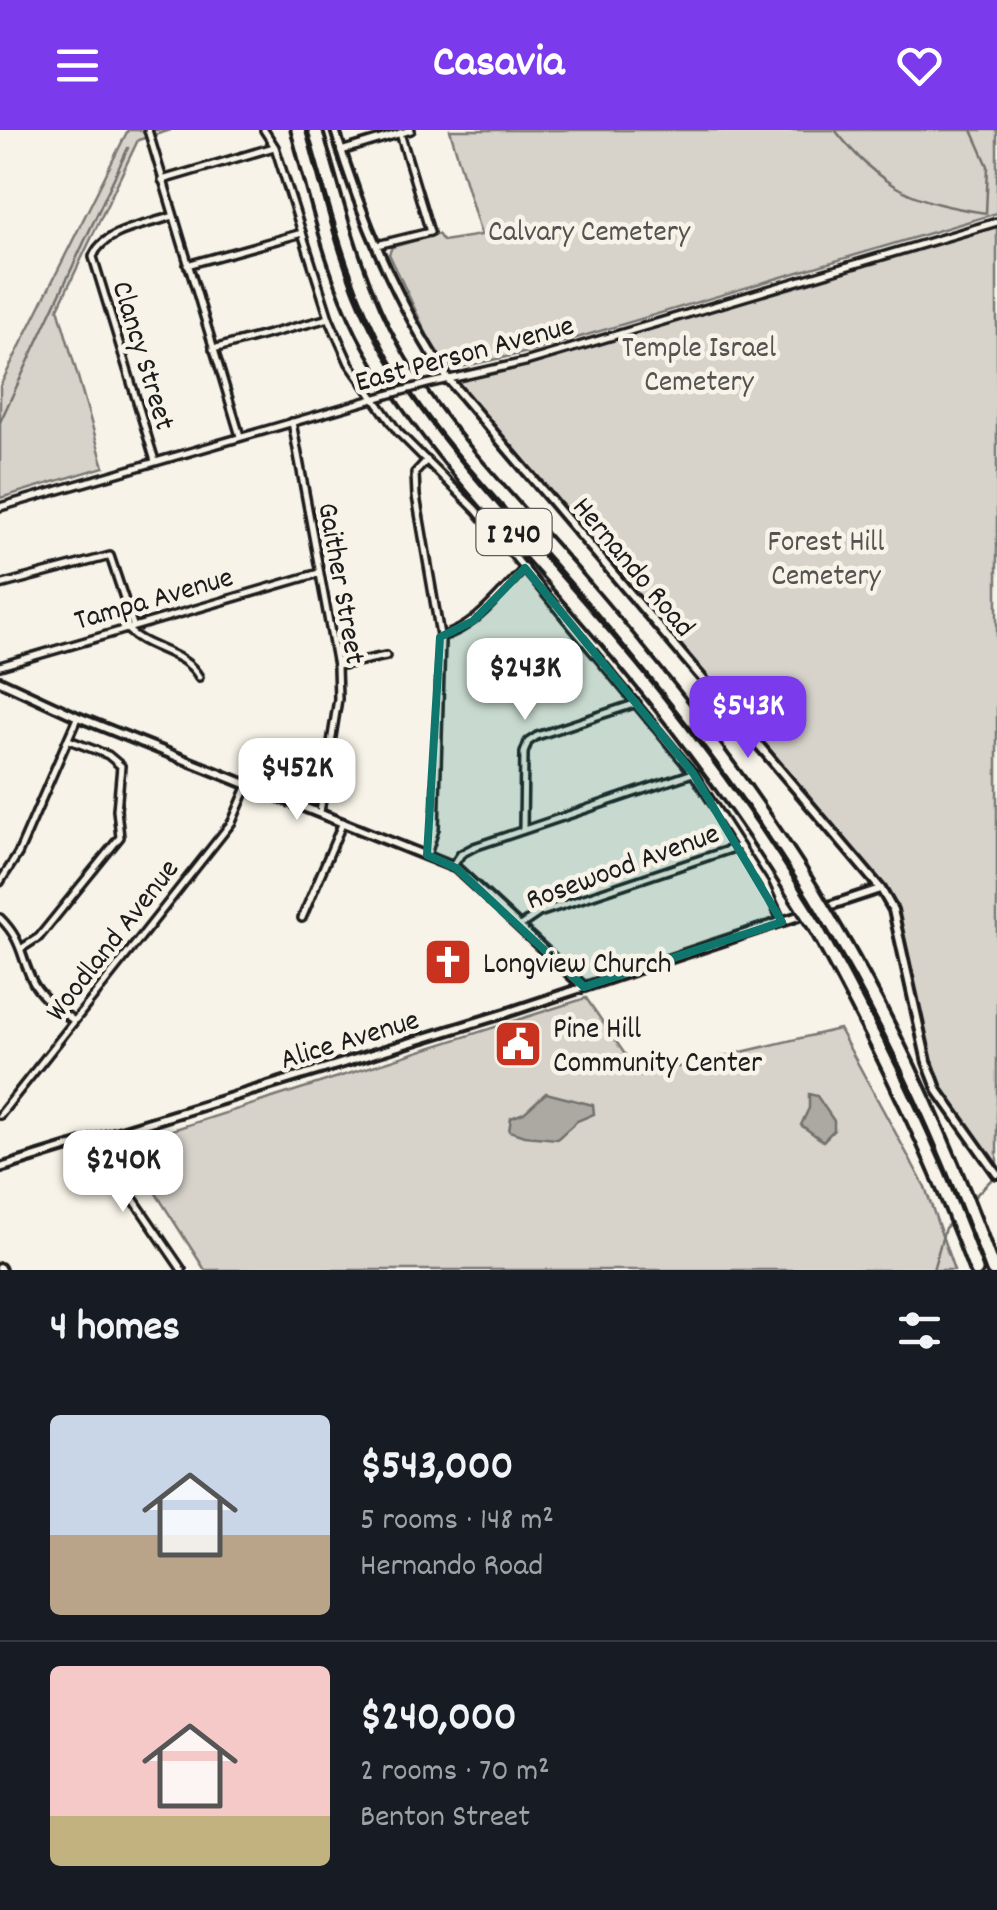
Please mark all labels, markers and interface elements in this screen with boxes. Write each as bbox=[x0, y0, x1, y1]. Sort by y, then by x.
text: Casavia bbox=[433, 33, 564, 97]
icon: menu bbox=[50, 38, 105, 93]
icon: heart bbox=[892, 38, 947, 93]
park label: Calvary Cemetery bbox=[488, 213, 691, 256]
street label: Clancy Street bbox=[98, 276, 184, 436]
street label: East Person Avenue bbox=[351, 306, 579, 406]
park label: Temple Israel Cemetery bbox=[622, 329, 776, 406]
street label: Hernando Road bbox=[560, 489, 703, 649]
street label: Gaither Street bbox=[303, 499, 374, 668]
road number: I 240 bbox=[476, 509, 552, 555]
park label: Forest Hill Cemetery bbox=[768, 523, 884, 600]
street label: Tampa Avenue bbox=[70, 558, 239, 645]
pin: $243K bbox=[455, 638, 595, 723]
text: $243K bbox=[489, 647, 561, 693]
pin: $543K bbox=[678, 676, 818, 761]
text: $543K bbox=[711, 685, 785, 731]
pin: $452K bbox=[227, 738, 367, 823]
text: $452K bbox=[260, 747, 334, 793]
street label: Rosewood Avenue bbox=[521, 814, 726, 924]
street label: Woodland Avenue bbox=[37, 851, 192, 1032]
church icon: Longview Church bbox=[422, 936, 474, 988]
place label: Longview Church bbox=[483, 945, 671, 988]
street label: Alice Avenue bbox=[276, 1001, 425, 1084]
place label: Pine Hill Community Center bbox=[553, 1010, 762, 1087]
public building icon: Pine Hill Community Center bbox=[492, 1018, 544, 1070]
pin: $240K bbox=[53, 1130, 193, 1215]
text: $240K bbox=[85, 1139, 161, 1185]
text: 4 homes bbox=[50, 1300, 180, 1360]
icon: filters bbox=[892, 1303, 947, 1358]
text: $543,000 bbox=[360, 1439, 513, 1499]
icon: home bbox=[130, 1455, 250, 1575]
text: 5 rooms · 148 m² bbox=[360, 1499, 554, 1545]
text: Hernando Road bbox=[360, 1545, 543, 1591]
text: $240,000 bbox=[360, 1690, 517, 1750]
icon: home bbox=[130, 1706, 250, 1826]
text: 2 rooms · 70 m² bbox=[360, 1750, 550, 1796]
text: Benton Street bbox=[360, 1796, 530, 1842]

